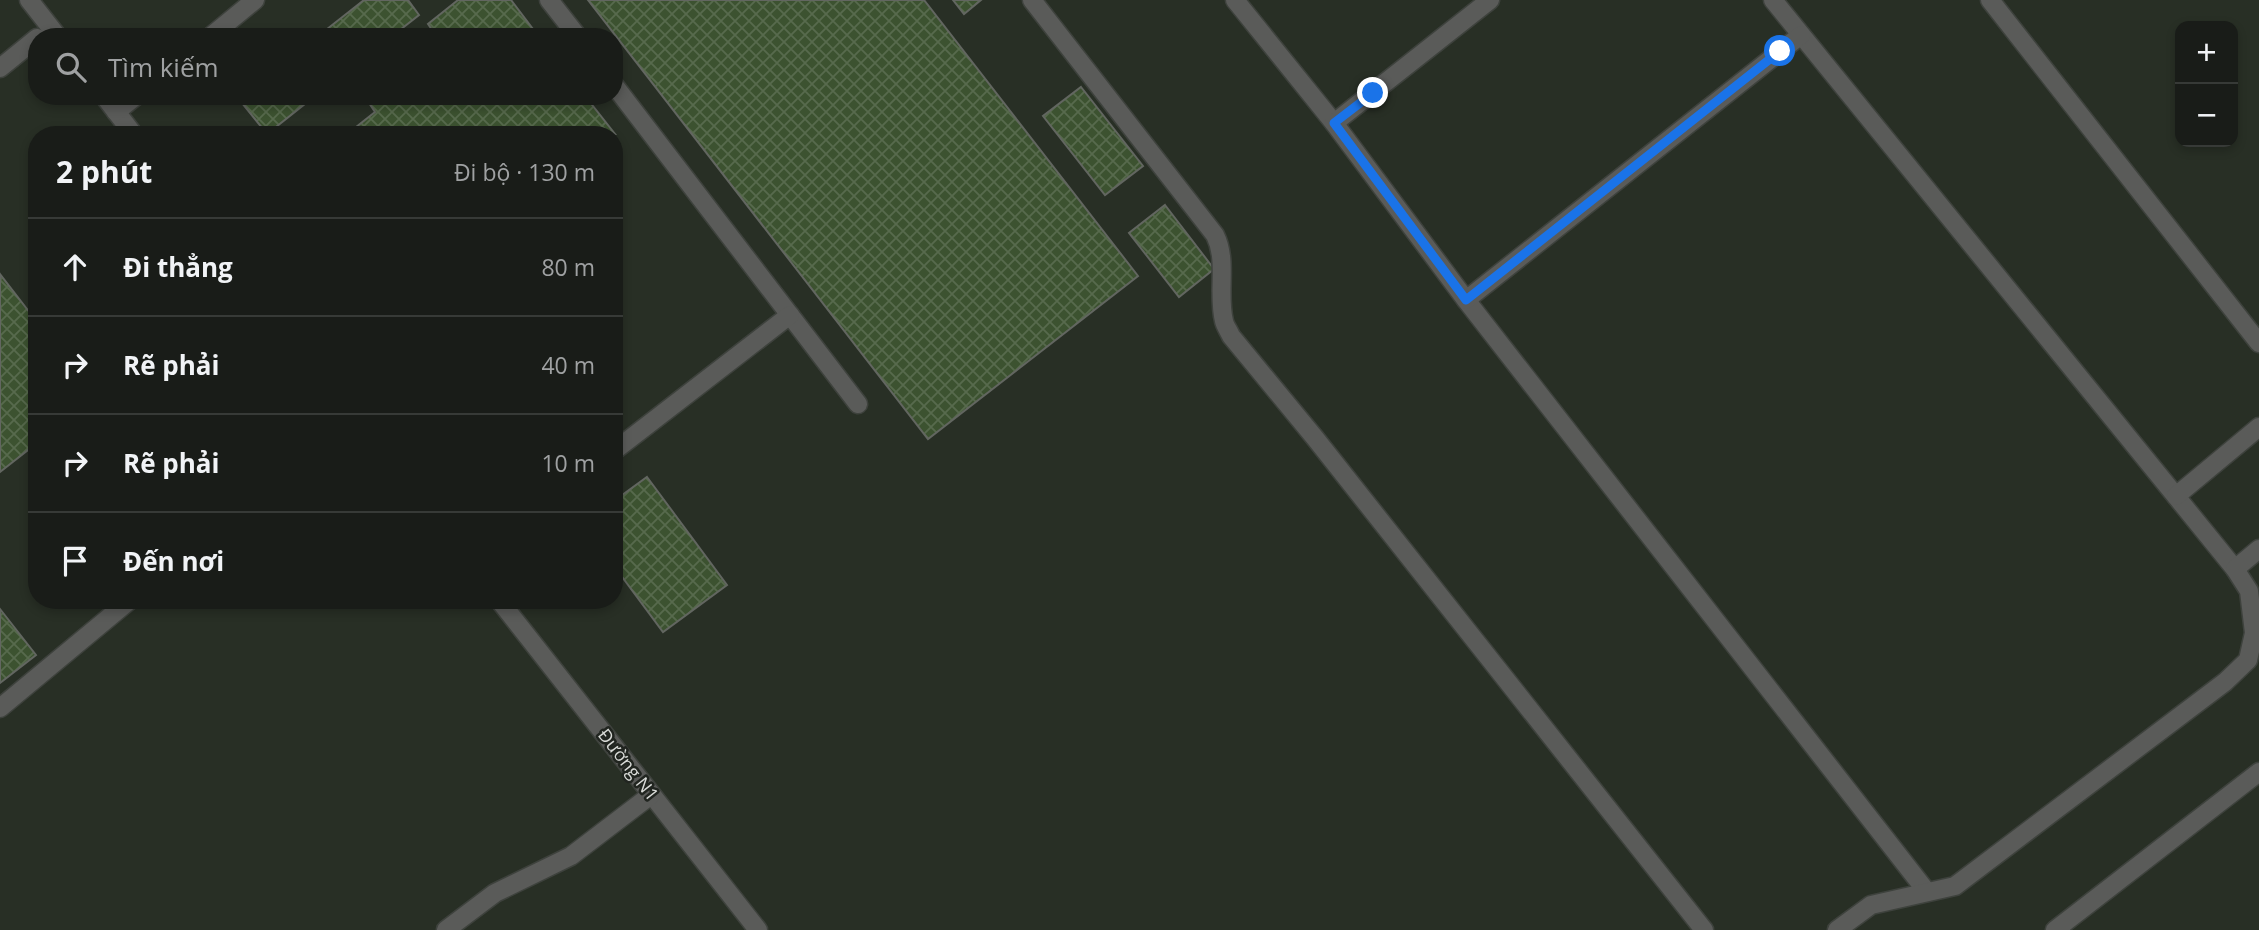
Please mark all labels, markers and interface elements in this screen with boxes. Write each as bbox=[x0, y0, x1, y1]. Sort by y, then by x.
map controls bbox=[2175, 21, 2238, 147]
button: + bbox=[2175, 21, 2238, 84]
search box bbox=[28, 28, 623, 105]
route start bbox=[1764, 35, 1795, 66]
icon: search bbox=[52, 48, 90, 86]
text: Tìm kiếm bbox=[108, 49, 219, 85]
route end bbox=[1357, 77, 1388, 108]
button: − bbox=[2175, 84, 2238, 147]
text: 2 phút bbox=[56, 151, 152, 192]
text: Đi bộ · 130 m bbox=[454, 156, 595, 188]
icon: ahead bbox=[56, 248, 94, 286]
text: Đi thẳng bbox=[123, 249, 233, 285]
text: 80 m bbox=[541, 251, 595, 283]
icon: right bbox=[56, 346, 94, 384]
text: Rẽ phải bbox=[123, 347, 219, 383]
text: 40 m bbox=[541, 349, 595, 381]
icon: right bbox=[56, 444, 94, 482]
text: Rẽ phải bbox=[123, 445, 219, 481]
text: 10 m bbox=[541, 447, 595, 479]
icon: arrive bbox=[56, 542, 94, 580]
text: Đến nơi bbox=[123, 543, 224, 579]
street label: Đường N1 bbox=[593, 723, 665, 805]

